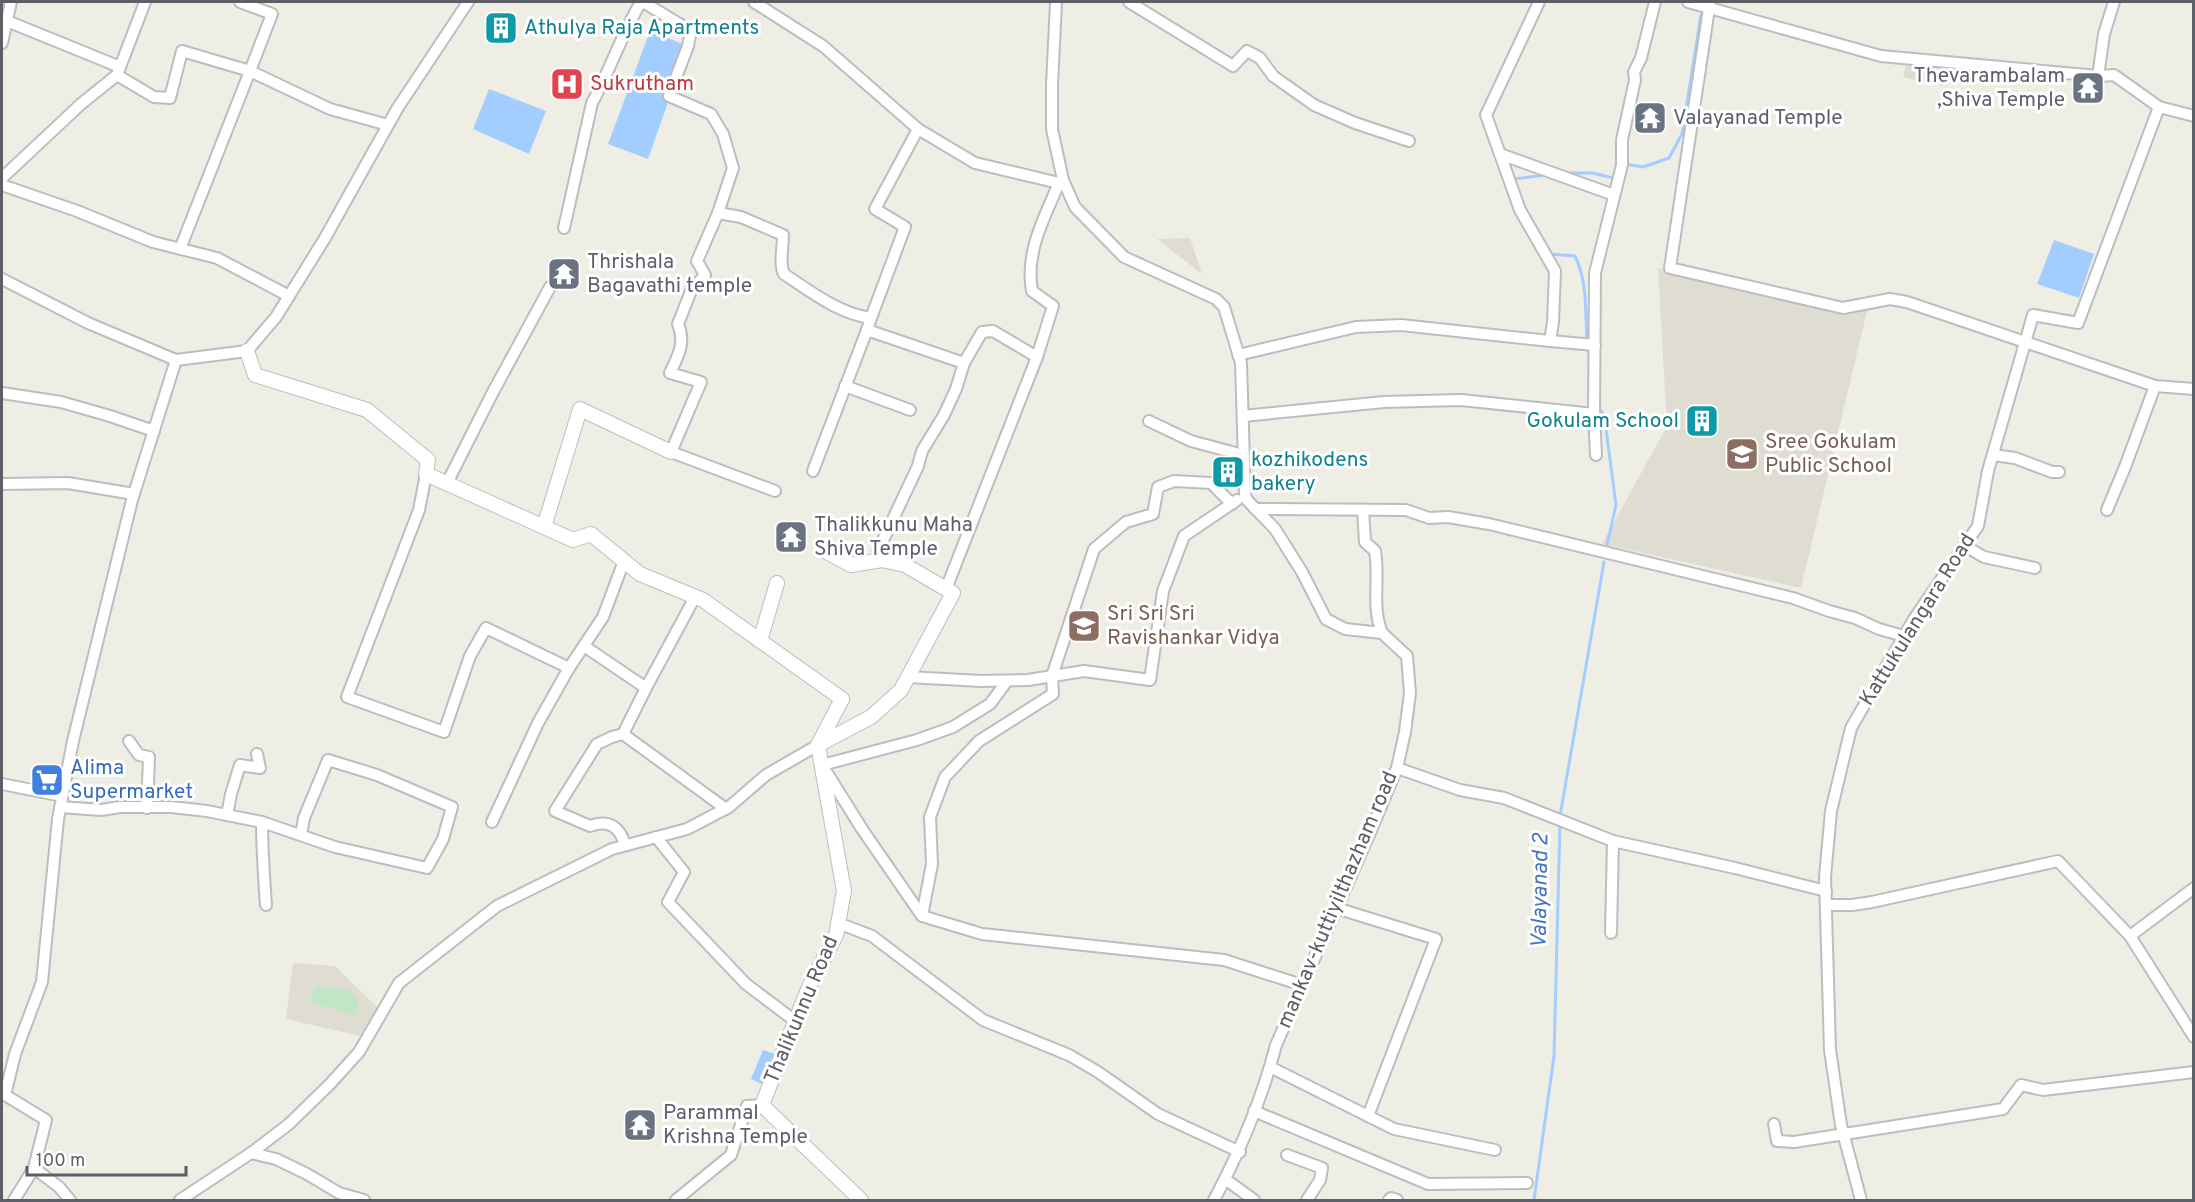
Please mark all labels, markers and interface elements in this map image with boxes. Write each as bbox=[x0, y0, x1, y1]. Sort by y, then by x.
building icon: Athulya Raja Apartments bbox=[483, 10, 519, 46]
place label: Athulya Raja Apartments bbox=[524, 15, 759, 42]
place label: Thevarambalam ,Shiva Temple bbox=[1913, 63, 2065, 114]
hospital icon: Sukrutham bbox=[549, 66, 585, 102]
temple icon: Thevarambalam ,Shiva Temple bbox=[2070, 70, 2106, 106]
place label: Sukrutham bbox=[590, 71, 694, 98]
temple icon: Valayanad Temple bbox=[1632, 100, 1668, 136]
place label: Valayanad Temple bbox=[1673, 105, 1843, 132]
place label: Thrishala Bagavathi temple bbox=[587, 249, 752, 300]
temple icon: Thrishala Bagavathi temple bbox=[546, 256, 582, 292]
building icon: Gokulam School bbox=[1684, 403, 1720, 439]
place label: Gokulam School bbox=[1527, 408, 1679, 435]
place label: Sree Gokulam Public School bbox=[1765, 429, 1897, 480]
school or university icon: Sree Gokulam Public School bbox=[1724, 436, 1760, 472]
place label: kozhikodens bakery bbox=[1251, 447, 1368, 498]
building icon: kozhikodens bakery bbox=[1210, 454, 1246, 490]
place label: Thalikkunu Maha Shiva Temple bbox=[814, 512, 973, 563]
temple icon: Thalikkunu Maha Shiva Temple bbox=[773, 519, 809, 555]
street label: Kattukulangara Road bbox=[1854, 529, 1982, 711]
place label: Sri Sri Sri Ravishankar Vidya bbox=[1107, 601, 1280, 652]
school or university icon: Sri Sri Sri Ravishankar Vidya bbox=[1066, 608, 1102, 644]
place label: Alima Supermarket bbox=[70, 755, 193, 806]
supermarket icon: Alima Supermarket bbox=[29, 762, 65, 798]
street label: mankav-kuttiyilthazham road bbox=[1272, 767, 1404, 1033]
water label: Valayanad 2 bbox=[1526, 832, 1556, 949]
street label: Thalikunnu Road bbox=[759, 932, 845, 1088]
place label: Parammal Krishna Temple bbox=[663, 1100, 808, 1151]
temple icon: Parammal Krishna Temple bbox=[622, 1107, 658, 1143]
scale bar bbox=[27, 1139, 186, 1177]
text: 100 m bbox=[36, 1150, 85, 1173]

